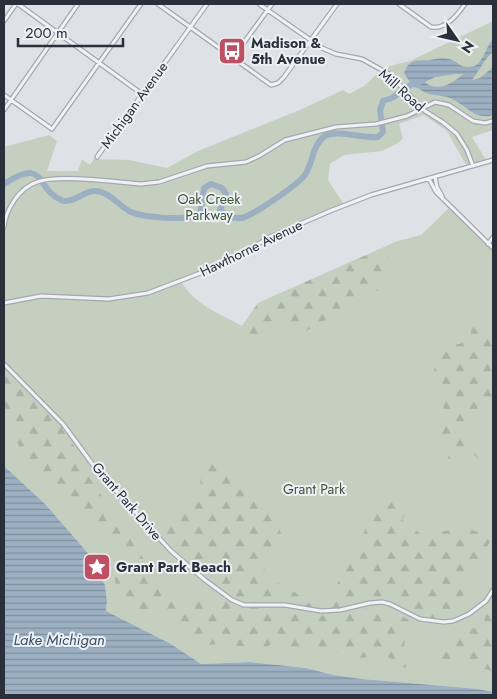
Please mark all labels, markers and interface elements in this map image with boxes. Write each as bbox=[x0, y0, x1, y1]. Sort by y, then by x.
scale bar bbox=[18, 15, 122, 47]
north arrow bbox=[432, 15, 482, 65]
text: 200 m bbox=[25, 22, 68, 44]
place label: Madison & 5th Avenue bbox=[251, 33, 326, 69]
bus stop icon: Madison & 5th Avenue bbox=[217, 36, 247, 66]
text: N bbox=[456, 37, 479, 57]
street label: Michigan Avenue bbox=[96, 58, 172, 152]
street label: Mill Road bbox=[375, 64, 429, 116]
park label: Oak Creek Parkway bbox=[178, 189, 241, 225]
street label: Hawthorne Avenue bbox=[196, 215, 306, 281]
street label: Grant Park Drive bbox=[87, 458, 167, 544]
park label: Grant Park bbox=[283, 479, 346, 499]
place icon: Grant Park Beach bbox=[82, 552, 112, 582]
place label: Grant Park Beach bbox=[116, 557, 231, 577]
water label: Lake Michigan bbox=[13, 629, 105, 651]

